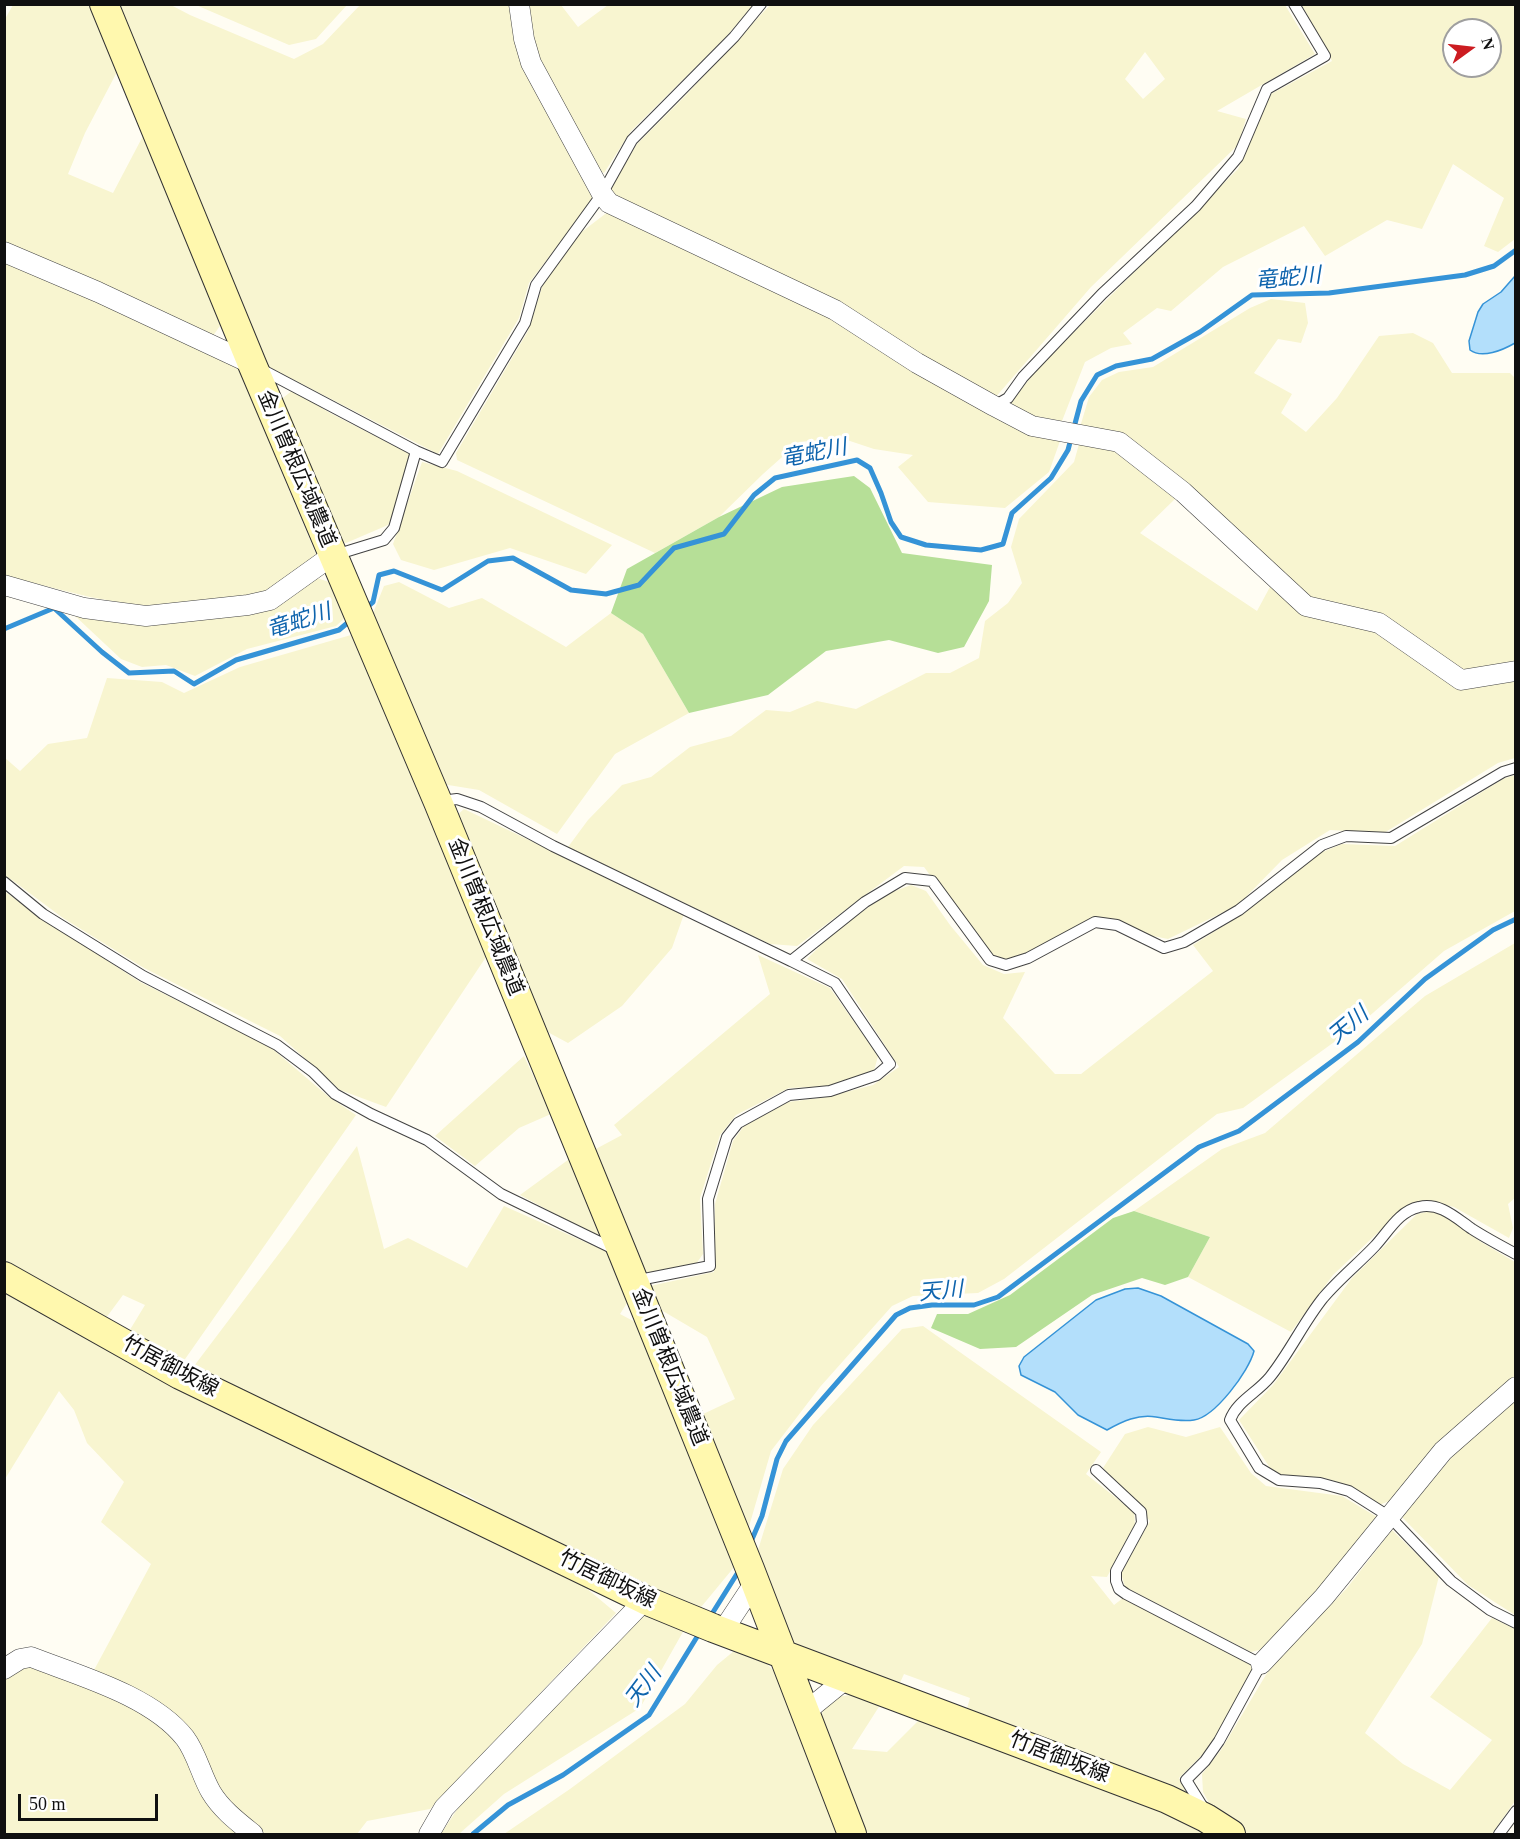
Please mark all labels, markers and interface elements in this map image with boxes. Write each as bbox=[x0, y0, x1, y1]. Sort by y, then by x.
north arrow bbox=[1442, 18, 1502, 78]
text: N bbox=[1478, 36, 1498, 52]
water label: 竜蛇川 bbox=[1254, 263, 1322, 295]
street label: 金川曽根広域農道 bbox=[252, 387, 340, 551]
water label: 竜蛇川 bbox=[779, 435, 849, 473]
water label: 竜蛇川 bbox=[264, 599, 334, 645]
street label: 金川曽根広域農道 bbox=[442, 834, 528, 1000]
water label: 天川 bbox=[1324, 1002, 1374, 1050]
water label: 天川 bbox=[918, 1277, 964, 1307]
street label: 金川曽根広域農道 bbox=[626, 1284, 712, 1450]
street label: 竹居御坂線 bbox=[118, 1331, 222, 1403]
street label: 竹居御坂線 bbox=[554, 1546, 660, 1614]
water label: 天川 bbox=[620, 1661, 668, 1713]
street label: 竹居御坂線 bbox=[1005, 1727, 1113, 1789]
scale bar bbox=[21, 1782, 160, 1820]
text: 50 m bbox=[29, 1794, 66, 1814]

